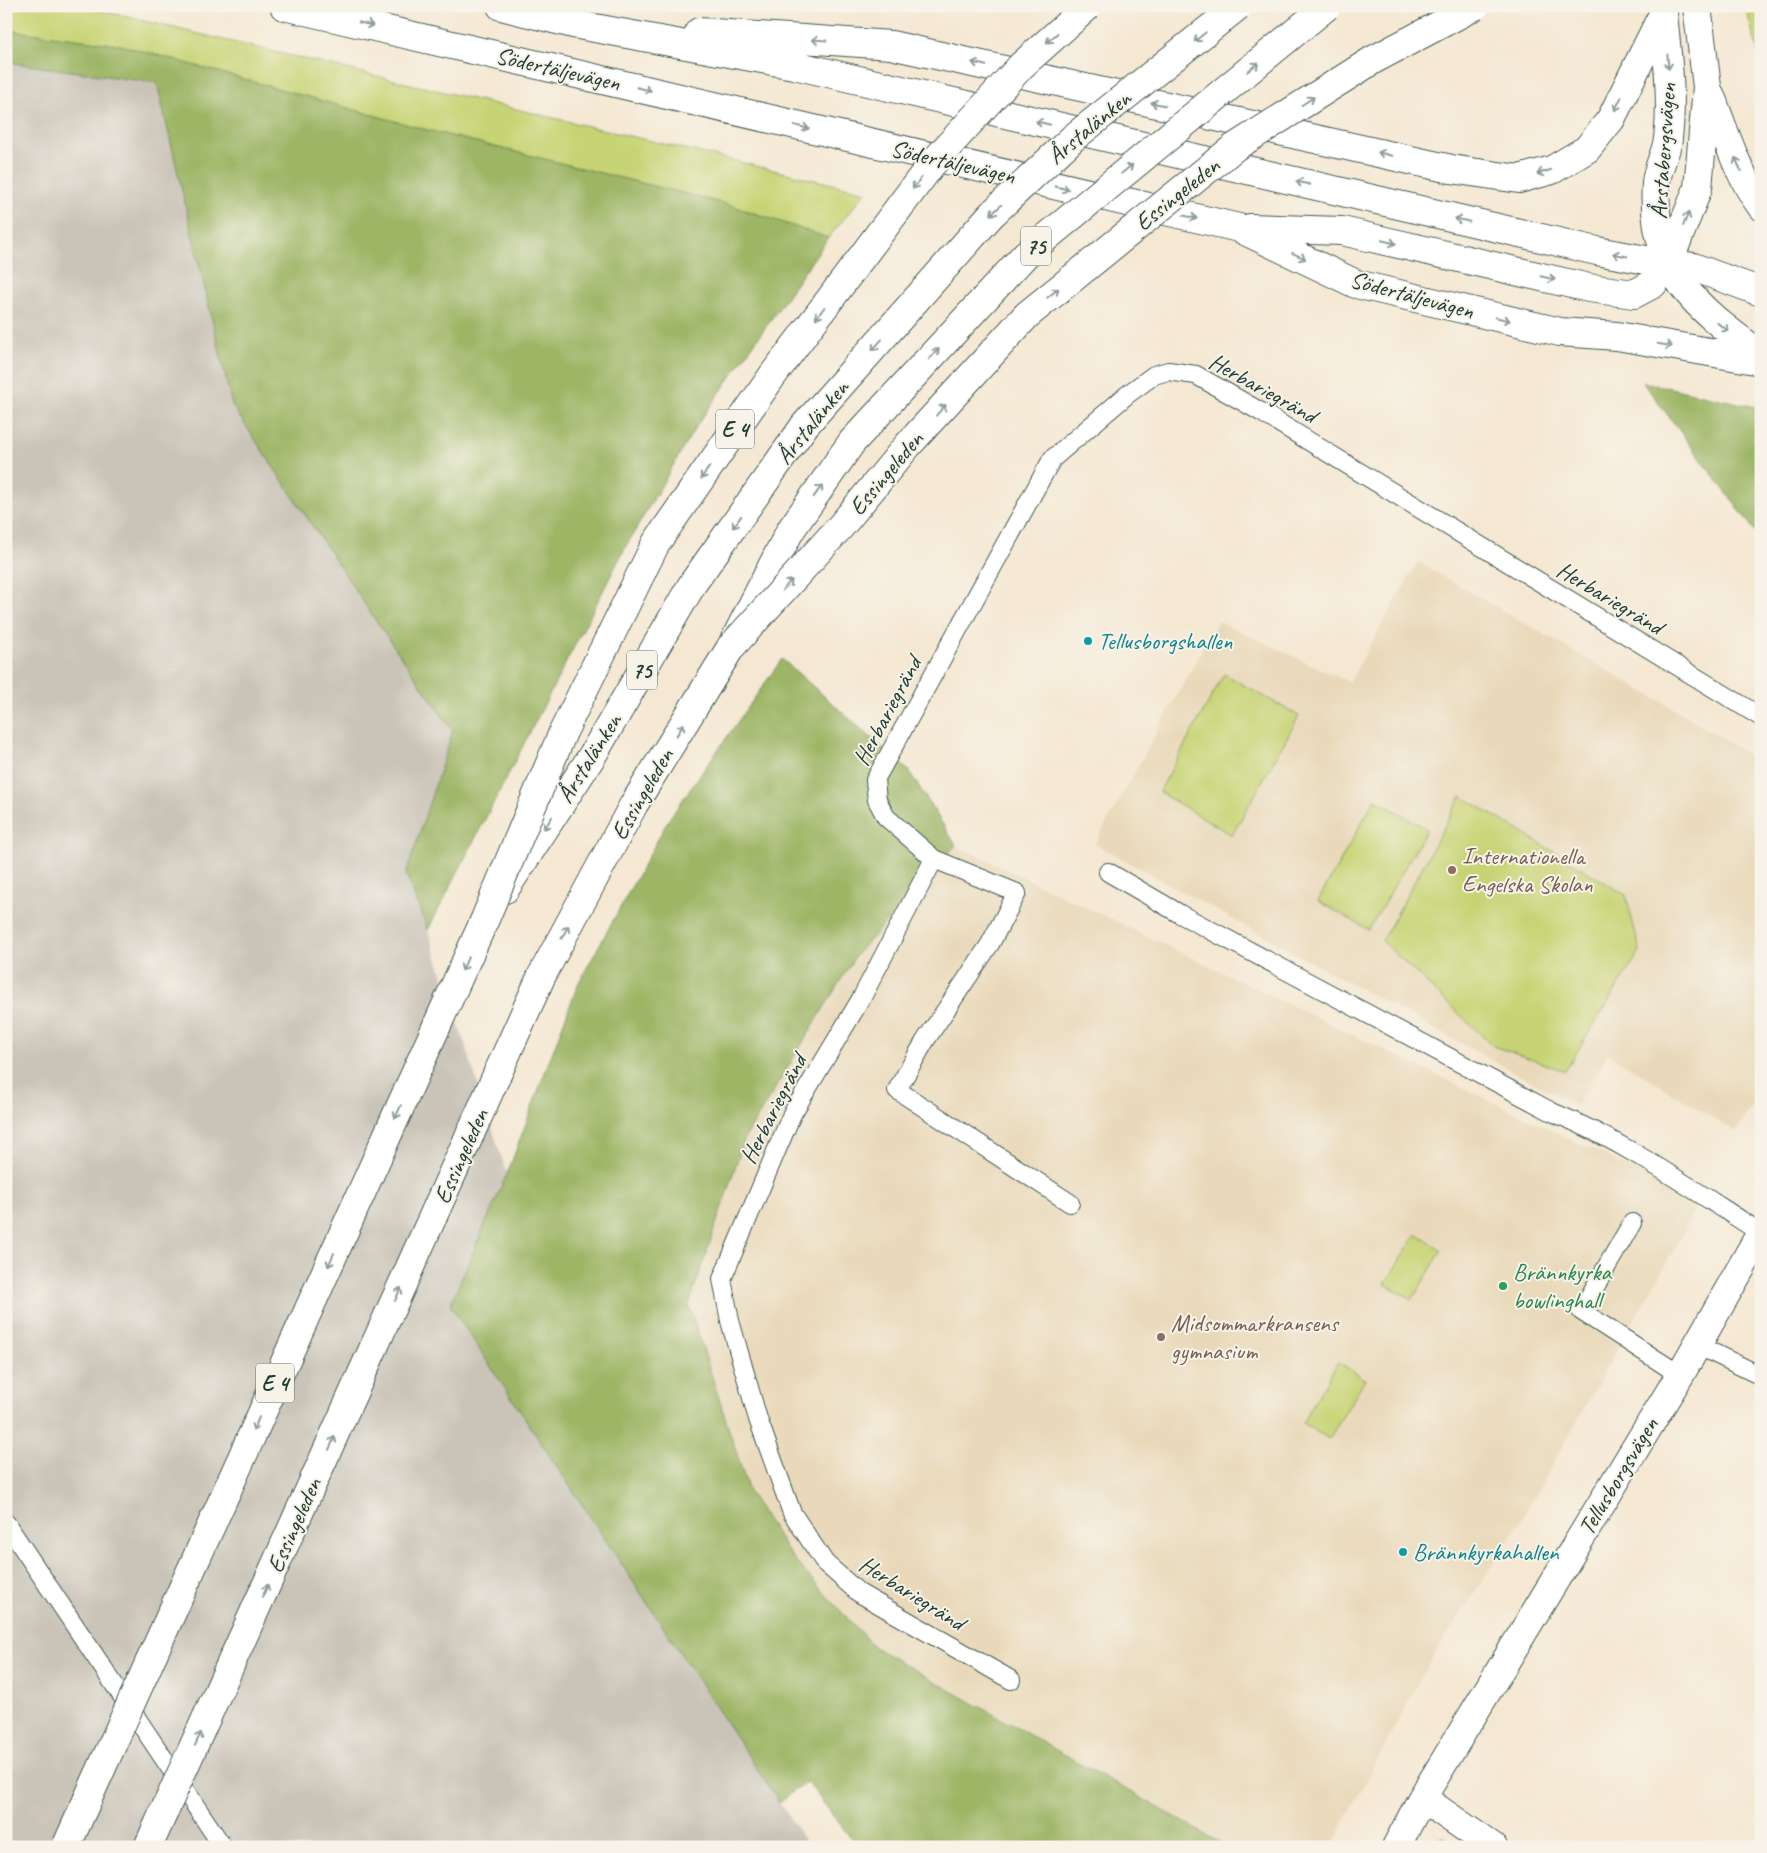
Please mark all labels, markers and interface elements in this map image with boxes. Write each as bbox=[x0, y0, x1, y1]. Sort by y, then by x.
one-way arrow bbox=[358, 20, 374, 29]
one-way arrow bbox=[1193, 31, 1206, 42]
one-way arrow bbox=[1045, 33, 1058, 44]
one-way arrow bbox=[811, 35, 827, 45]
street label: Södertäljevägen bbox=[493, 40, 623, 98]
one-way arrow bbox=[1663, 54, 1672, 70]
one-way arrow bbox=[972, 59, 988, 68]
one-way arrow bbox=[1246, 61, 1259, 72]
street label: Årstabergsvägen bbox=[1643, 82, 1683, 220]
street label: Årstalänken bbox=[1041, 83, 1138, 171]
one-way arrow bbox=[635, 85, 651, 94]
one-way arrow bbox=[1301, 95, 1315, 105]
one-way arrow bbox=[1613, 96, 1622, 111]
one-way arrow bbox=[1150, 98, 1166, 108]
one-way arrow bbox=[1035, 118, 1051, 127]
one-way arrow bbox=[793, 123, 809, 132]
street label: Södertäljevägen bbox=[888, 133, 1018, 191]
one-way arrow bbox=[1378, 149, 1394, 158]
street label: Essingeleden bbox=[1128, 150, 1226, 237]
one-way arrow bbox=[1732, 157, 1742, 172]
one-way arrow bbox=[1120, 164, 1133, 175]
one-way arrow bbox=[1537, 168, 1552, 177]
one-way arrow bbox=[912, 176, 923, 189]
one-way arrow bbox=[1296, 178, 1312, 187]
one-way arrow bbox=[1053, 184, 1069, 193]
one-way arrow bbox=[990, 204, 1003, 216]
one-way arrow bbox=[1682, 212, 1691, 227]
one-way arrow bbox=[1182, 213, 1198, 222]
one-way arrow bbox=[1454, 215, 1470, 224]
road number: 75 bbox=[1021, 227, 1051, 266]
one-way arrow bbox=[1381, 238, 1397, 247]
one-way arrow bbox=[1613, 250, 1629, 260]
one-way arrow bbox=[1291, 252, 1306, 262]
street label: Södertäljevägen bbox=[1347, 264, 1477, 326]
one-way arrow bbox=[1539, 274, 1555, 283]
one-way arrow bbox=[1047, 288, 1060, 299]
one-way arrow bbox=[814, 306, 825, 319]
one-way arrow bbox=[1495, 315, 1511, 324]
one-way arrow bbox=[1715, 322, 1729, 333]
one-way arrow bbox=[871, 338, 882, 351]
one-way arrow bbox=[1657, 340, 1673, 350]
street label: Herbariegränd bbox=[1204, 346, 1325, 432]
one-way arrow bbox=[928, 347, 940, 360]
street label: Årstalänken bbox=[769, 373, 856, 470]
one-way arrow bbox=[935, 403, 946, 416]
road number: E 4 bbox=[716, 409, 754, 448]
street label: Essingeleden bbox=[842, 424, 931, 521]
one-way arrow bbox=[700, 466, 710, 480]
one-way arrow bbox=[813, 484, 823, 498]
one-way arrow bbox=[732, 515, 742, 529]
street label: Herbariegränd bbox=[1551, 555, 1672, 643]
one-way arrow bbox=[782, 578, 793, 591]
place label: Tellusborgshallen bbox=[1098, 626, 1233, 656]
marker: Tellusborgshallen bbox=[1082, 635, 1094, 647]
street label: Herbariegränd bbox=[846, 648, 930, 771]
road number: 75 bbox=[627, 650, 657, 690]
street label: Årstalänken bbox=[550, 707, 629, 808]
one-way arrow bbox=[675, 723, 685, 737]
street label: Essingeleden bbox=[604, 742, 681, 845]
one-way arrow bbox=[543, 815, 553, 829]
place label: Internationella Engelska Skolan bbox=[1462, 841, 1593, 899]
marker: Internationella Engelska Skolan bbox=[1446, 864, 1458, 876]
one-way arrow bbox=[560, 924, 570, 939]
one-way arrow bbox=[460, 956, 469, 971]
street label: Herbariegränd bbox=[733, 1046, 815, 1169]
street label: Essingeleden bbox=[427, 1103, 496, 1208]
one-way arrow bbox=[393, 1104, 402, 1119]
one-way arrow bbox=[325, 1252, 335, 1267]
place label: Brännkyrka bowlinghall bbox=[1513, 1257, 1613, 1315]
marker: Brännkyrka bowlinghall bbox=[1497, 1280, 1509, 1292]
one-way arrow bbox=[394, 1287, 404, 1302]
place label: Midsommarkransens gymnasium bbox=[1171, 1308, 1340, 1366]
marker: Midsommarkransens gymnasium bbox=[1155, 1331, 1167, 1343]
road number: E 4 bbox=[256, 1364, 294, 1402]
street label: Tellusborgsvägen bbox=[1571, 1412, 1665, 1540]
one-way arrow bbox=[251, 1416, 261, 1431]
one-way arrow bbox=[327, 1436, 337, 1451]
street label: Essingeleden bbox=[260, 1472, 329, 1577]
place label: Brännkyrkahallen bbox=[1413, 1537, 1560, 1567]
marker: Brännkyrkahallen bbox=[1397, 1546, 1409, 1558]
street label: Herbariegränd bbox=[854, 1549, 973, 1639]
one-way arrow bbox=[260, 1584, 270, 1599]
one-way arrow bbox=[193, 1732, 203, 1747]

